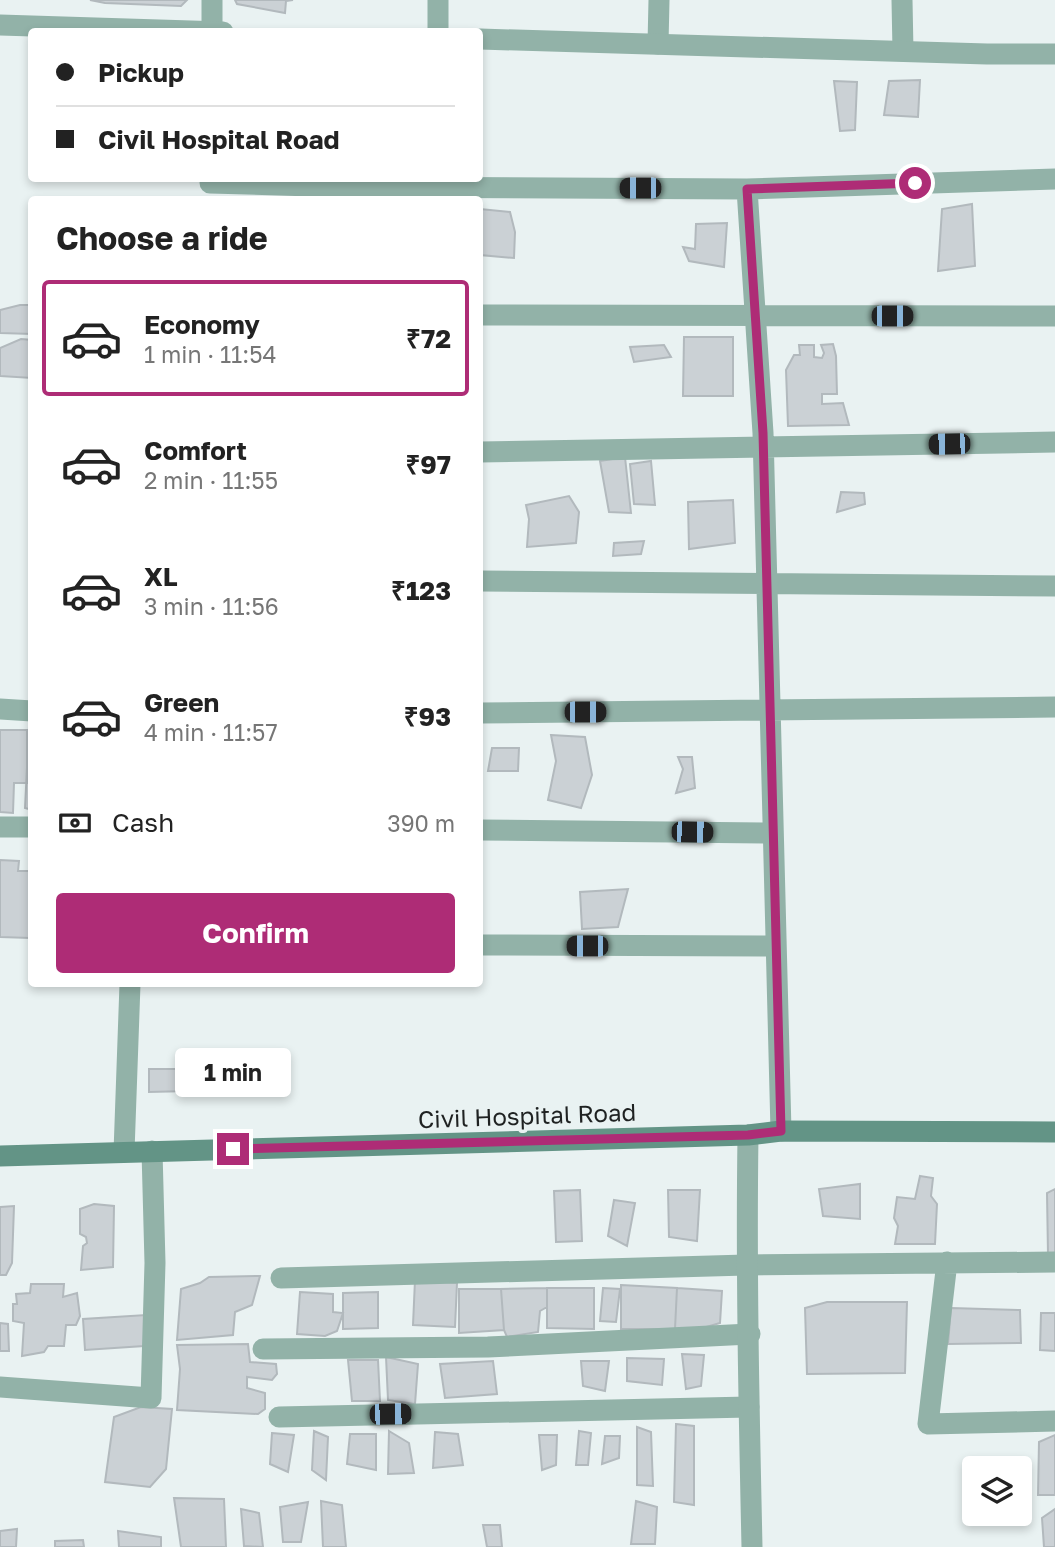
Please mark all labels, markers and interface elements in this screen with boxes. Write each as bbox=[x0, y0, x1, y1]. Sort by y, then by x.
text: Pickup bbox=[98, 57, 184, 88]
text: Civil Hospital Road bbox=[98, 124, 340, 155]
route start bbox=[899, 167, 931, 199]
car bbox=[620, 178, 662, 199]
text: Choose a ride bbox=[56, 219, 268, 257]
car bbox=[872, 306, 914, 327]
icon: car bbox=[60, 307, 123, 370]
text: Economy bbox=[144, 309, 260, 340]
text: ₹72 bbox=[406, 323, 451, 354]
text: 1 min · 11:54 bbox=[144, 340, 277, 368]
icon: car bbox=[60, 433, 123, 496]
car bbox=[928, 433, 971, 455]
text: Comfort bbox=[144, 435, 247, 466]
text: ₹97 bbox=[405, 449, 451, 480]
text: 2 min · 11:55 bbox=[144, 466, 278, 494]
icon: car bbox=[60, 559, 123, 622]
text: XL bbox=[144, 561, 178, 592]
text: ₹123 bbox=[391, 575, 451, 606]
text: 3 min · 11:56 bbox=[144, 592, 279, 620]
icon: car bbox=[60, 685, 123, 748]
text: Green bbox=[144, 687, 219, 718]
text: ₹93 bbox=[404, 701, 451, 732]
car bbox=[565, 702, 607, 723]
text: 4 min · 11:57 bbox=[144, 718, 278, 746]
icon: cash bbox=[56, 804, 94, 842]
text: Cash bbox=[112, 807, 174, 838]
text: 390 m bbox=[387, 809, 455, 837]
car bbox=[671, 821, 714, 843]
button: Confirm bbox=[56, 893, 455, 973]
car bbox=[567, 936, 609, 957]
callout: 1 min bbox=[175, 1048, 291, 1096]
text: 1 min bbox=[204, 1058, 262, 1086]
street label: Civil Hospital Road bbox=[417, 1097, 637, 1133]
route end bbox=[217, 1133, 249, 1165]
car bbox=[369, 1403, 412, 1425]
map controls bbox=[962, 1456, 1032, 1526]
button: layers bbox=[962, 1456, 1032, 1526]

